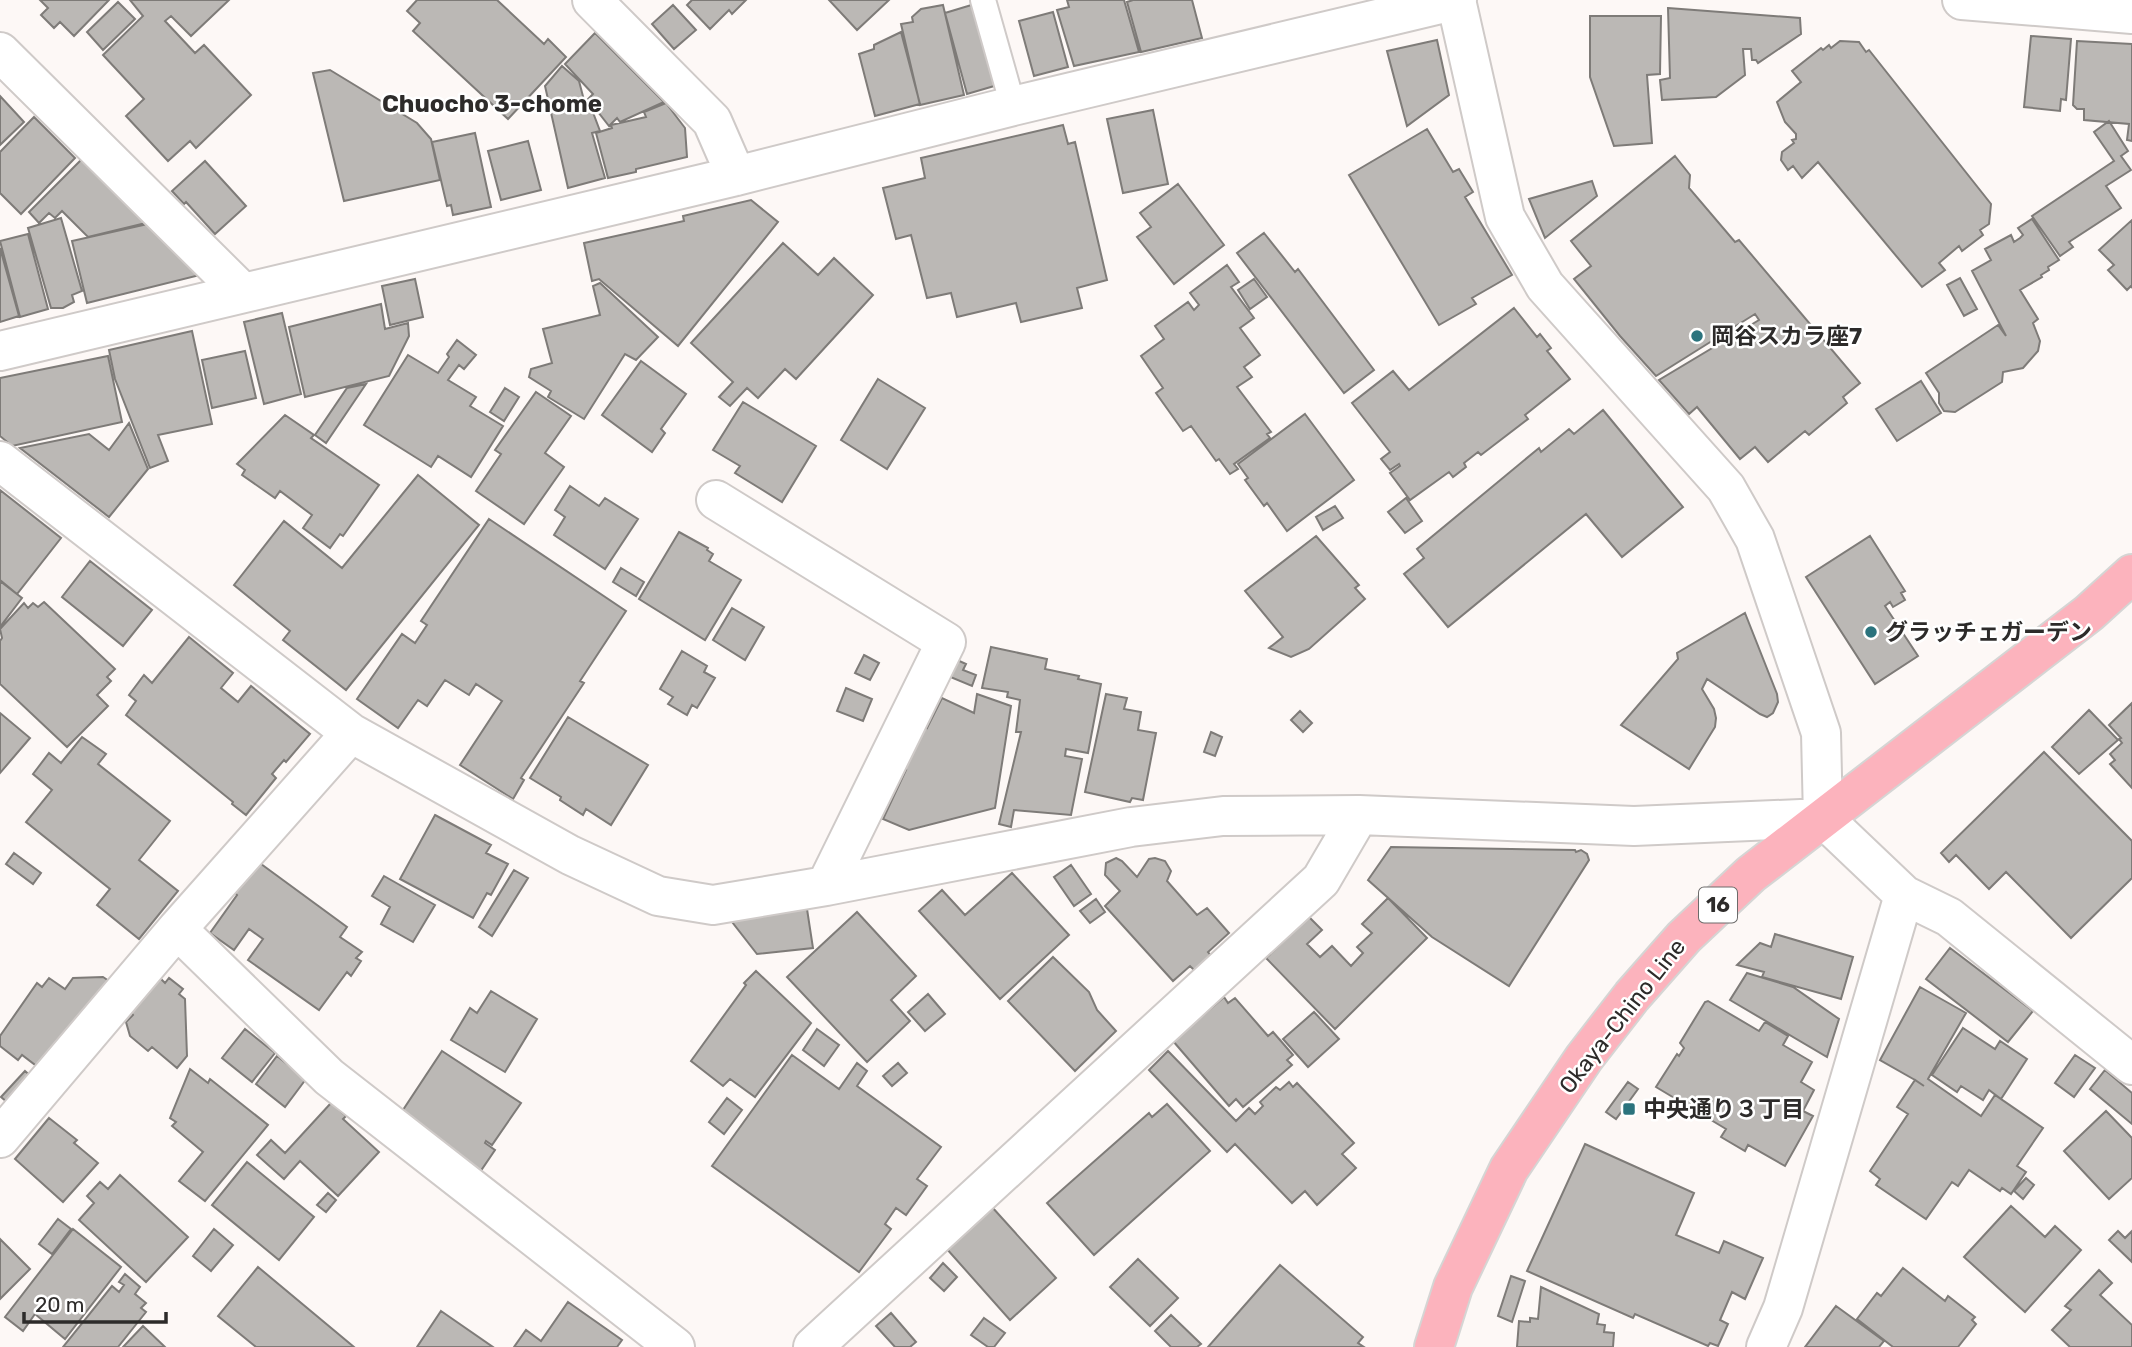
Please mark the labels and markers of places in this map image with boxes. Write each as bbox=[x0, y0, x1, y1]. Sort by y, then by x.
place label: 岡谷スカラ座7 bbox=[1711, 322, 1862, 350]
marker: 岡谷スカラ座7 bbox=[1689, 328, 1705, 344]
place label: グラッチェガーデン bbox=[1885, 618, 2092, 646]
marker: グラッチェガーデン bbox=[1863, 624, 1879, 640]
place label: 中央通り３丁目 bbox=[1643, 1095, 1804, 1123]
marker: 中央通り３丁目 bbox=[1621, 1101, 1637, 1117]

